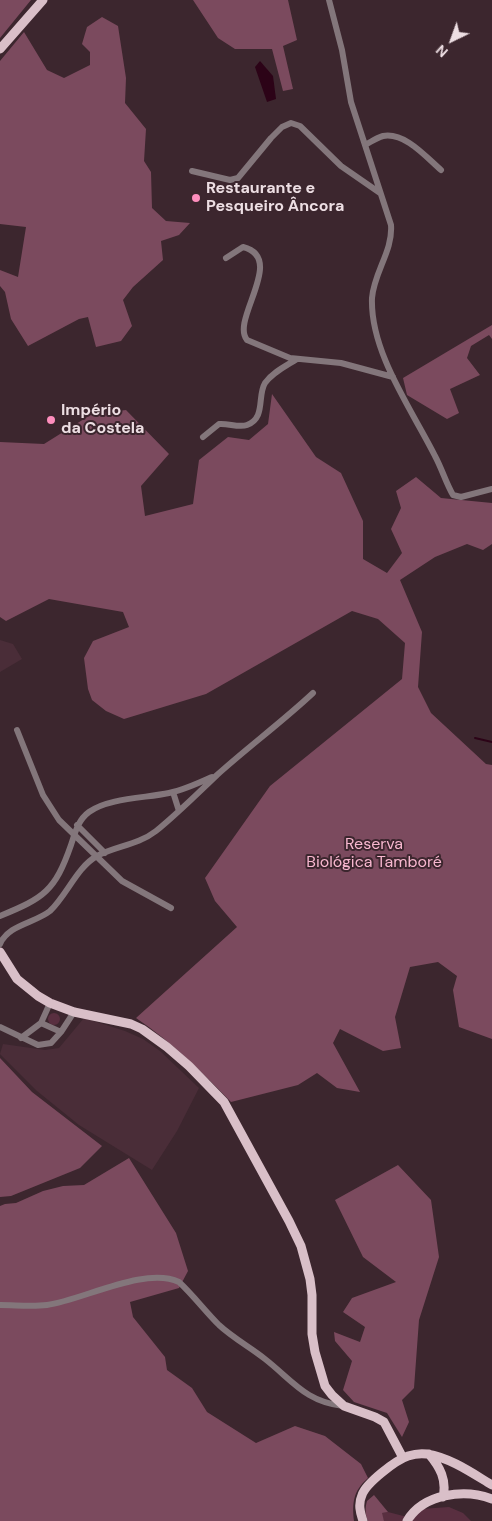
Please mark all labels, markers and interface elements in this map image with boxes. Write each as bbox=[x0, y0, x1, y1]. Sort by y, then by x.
north arrow bbox=[427, 15, 477, 65]
text: N bbox=[432, 41, 452, 61]
place label: Restaurante e Pesqueiro Âncora bbox=[206, 179, 344, 217]
marker: Restaurante e Pesqueiro Âncora bbox=[190, 192, 202, 204]
place label: Império da Costela bbox=[61, 401, 144, 439]
marker: Império da Costela bbox=[45, 414, 57, 426]
park label: Reserva Biológica Tamboré bbox=[306, 835, 442, 873]

